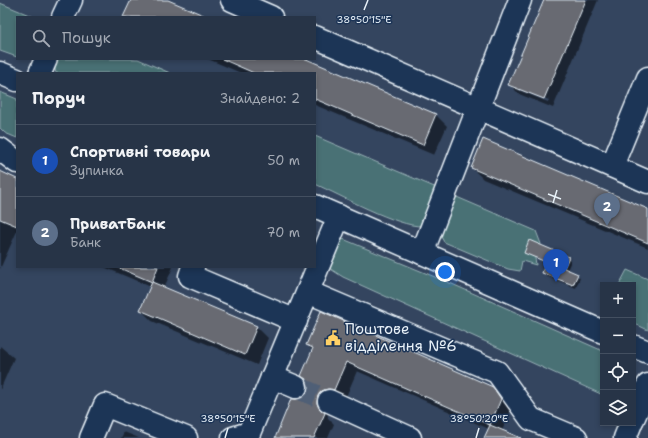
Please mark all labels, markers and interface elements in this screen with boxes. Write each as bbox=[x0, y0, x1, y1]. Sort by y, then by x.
text: 38°50'15"E bbox=[337, 13, 391, 26]
search box bbox=[16, 16, 316, 60]
icon: search bbox=[30, 27, 52, 49]
text: Пошук bbox=[62, 28, 111, 48]
text: Поруч bbox=[32, 87, 85, 109]
text: Знайдено: 2 bbox=[220, 90, 300, 107]
text: Спортивні товари bbox=[70, 142, 210, 162]
text: 1 bbox=[42, 152, 48, 169]
text: 50 m bbox=[267, 152, 300, 169]
text: Зупинка bbox=[70, 162, 124, 179]
pin: 2 bbox=[594, 193, 620, 226]
text: ПриватБанк bbox=[70, 214, 166, 234]
text: 2 bbox=[40, 224, 50, 241]
text: 70 m bbox=[266, 224, 300, 241]
text: Банк bbox=[70, 234, 101, 251]
pin: 1 bbox=[543, 249, 569, 282]
your location bbox=[435, 262, 455, 282]
map controls bbox=[600, 282, 636, 426]
button: + bbox=[600, 282, 636, 318]
button: − bbox=[600, 318, 636, 354]
place label: Поштове відділення №6 bbox=[345, 319, 457, 356]
public building icon: Поштове відділення №6 bbox=[324, 329, 342, 347]
button: locate bbox=[600, 354, 636, 390]
button: layers bbox=[600, 390, 636, 426]
text: 38°50'15"E bbox=[201, 412, 255, 425]
text: 38°50'20"E bbox=[450, 412, 508, 425]

